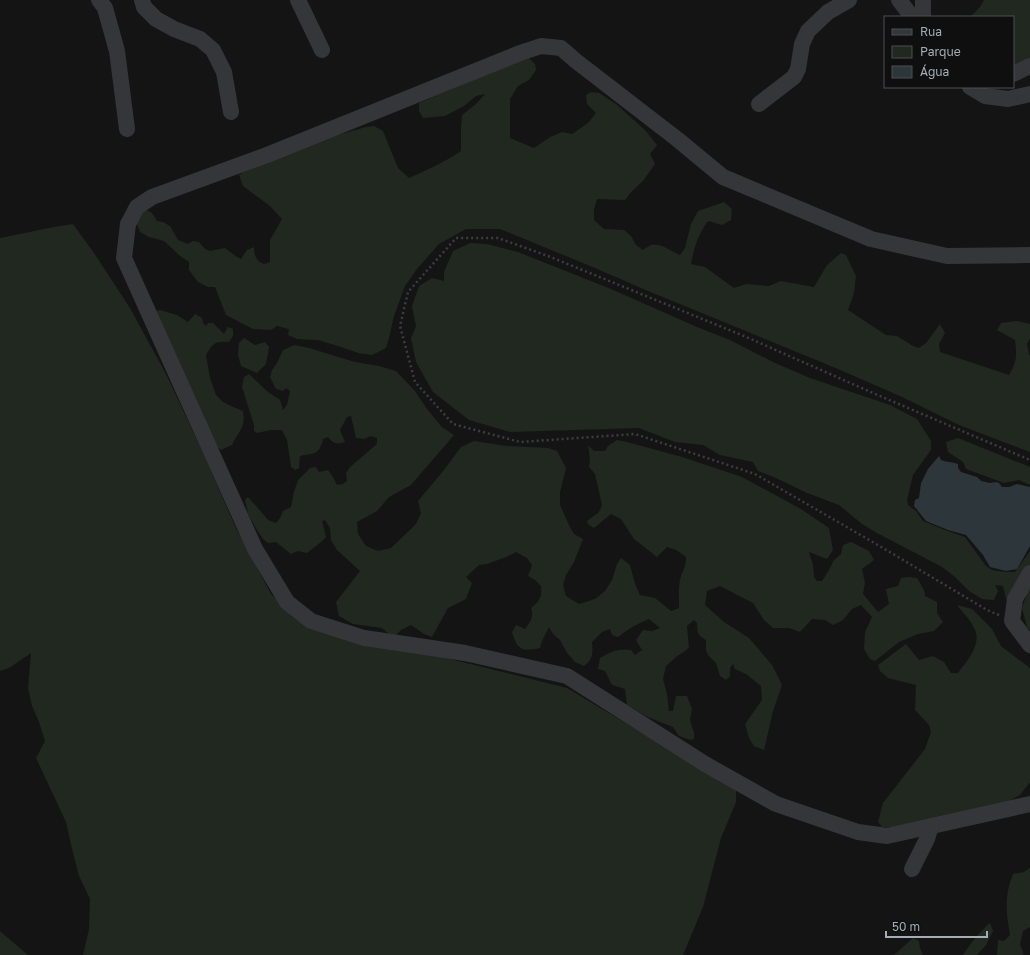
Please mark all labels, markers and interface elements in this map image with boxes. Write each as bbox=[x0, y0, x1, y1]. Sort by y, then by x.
legend bbox=[884, 16, 1014, 88]
text: Rua bbox=[920, 24, 942, 39]
text: Parque bbox=[920, 44, 961, 59]
text: Água bbox=[920, 64, 949, 79]
scale bar bbox=[886, 913, 987, 939]
text: 50 m bbox=[892, 919, 920, 934]

